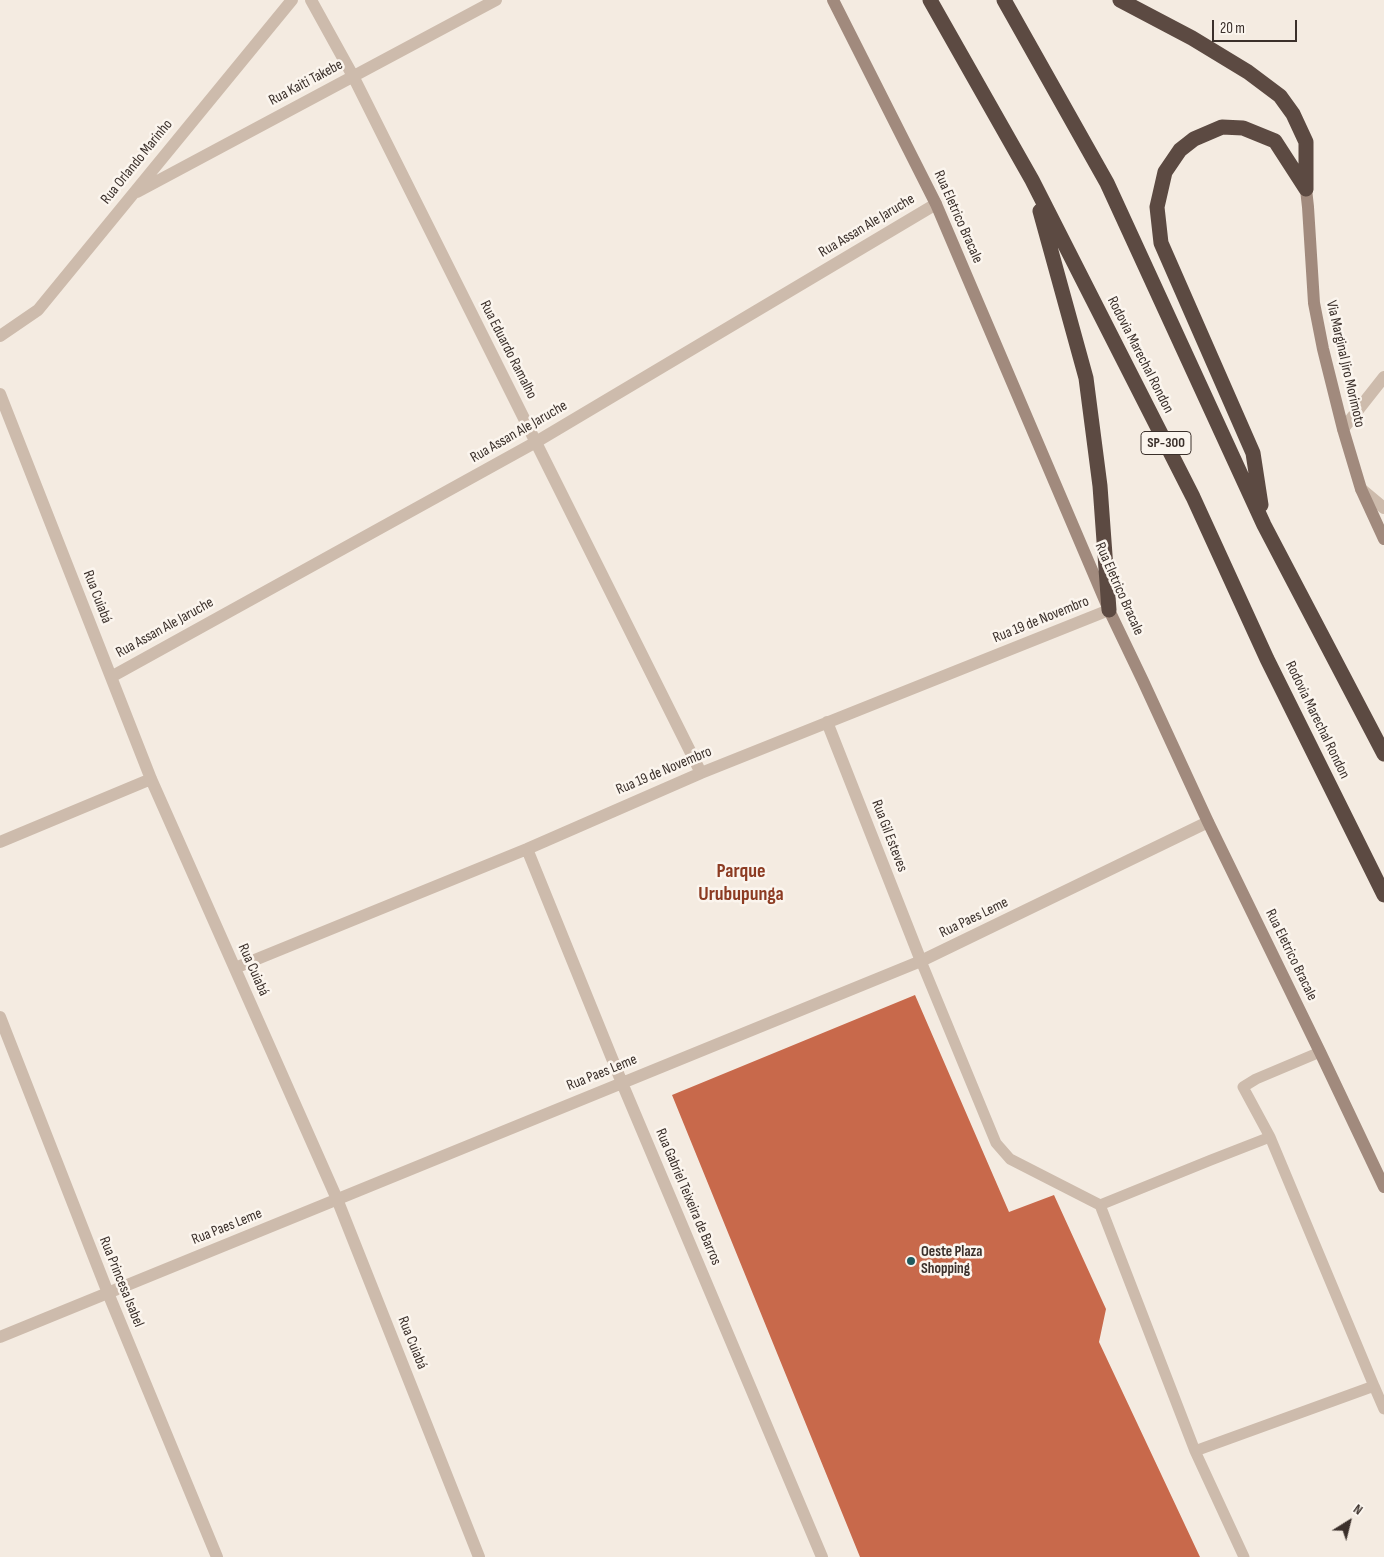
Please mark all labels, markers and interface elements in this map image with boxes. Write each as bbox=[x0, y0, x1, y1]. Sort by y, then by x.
scale bar bbox=[1214, 10, 1299, 42]
text: 20 m bbox=[1220, 19, 1245, 38]
street label: Rua Kaiti Takebe bbox=[266, 56, 346, 110]
street label: Rua Orlando Marinho bbox=[97, 116, 177, 208]
street label: Rua Eletrico Bracale bbox=[930, 168, 986, 266]
street label: Rua Assan Ale Jaruche bbox=[816, 190, 918, 262]
street label: Rodovia Marechal Rondon bbox=[1103, 294, 1177, 416]
street label: Rua Eduardo Ramalho bbox=[475, 298, 541, 402]
street label: Via Marginal Jiro Morimoto bbox=[1322, 299, 1368, 429]
street label: Rua Assan Ale Jaruche bbox=[467, 397, 571, 467]
road number: SP-300 bbox=[1141, 432, 1191, 454]
street label: Rua Eletrico Bracale bbox=[1091, 540, 1147, 638]
street label: Rua Cuiabá bbox=[79, 568, 115, 626]
street label: Rua 19 de Novembro bbox=[990, 593, 1092, 647]
street label: Rua Assan Ale Jaruche bbox=[113, 594, 217, 662]
street label: Rodovia Marechal Rondon bbox=[1281, 658, 1353, 782]
street label: Rua 19 de Novembro bbox=[614, 743, 714, 799]
street label: Rua Gil Esteves bbox=[867, 797, 911, 875]
district label: Parque Urubupunga bbox=[698, 860, 784, 907]
street label: Rua Paes Leme bbox=[937, 894, 1011, 942]
street label: Rua Eletrico Bracale bbox=[1261, 906, 1321, 1004]
street label: Rua Cuiabá bbox=[234, 941, 272, 999]
street label: Rua Paes Leme bbox=[564, 1051, 640, 1095]
street label: Rua Gabriel Teixeira de Barros bbox=[651, 1126, 725, 1268]
street label: Rua Paes Leme bbox=[189, 1205, 265, 1249]
street label: Rua Princesa Isabel bbox=[95, 1234, 147, 1330]
place label: Oeste Plaza Shopping bbox=[921, 1243, 982, 1278]
marker: Oeste Plaza Shopping bbox=[905, 1255, 917, 1267]
street label: Rua Cuiabá bbox=[393, 1314, 431, 1372]
north arrow bbox=[1324, 1497, 1374, 1547]
text: N bbox=[1350, 1500, 1366, 1519]

